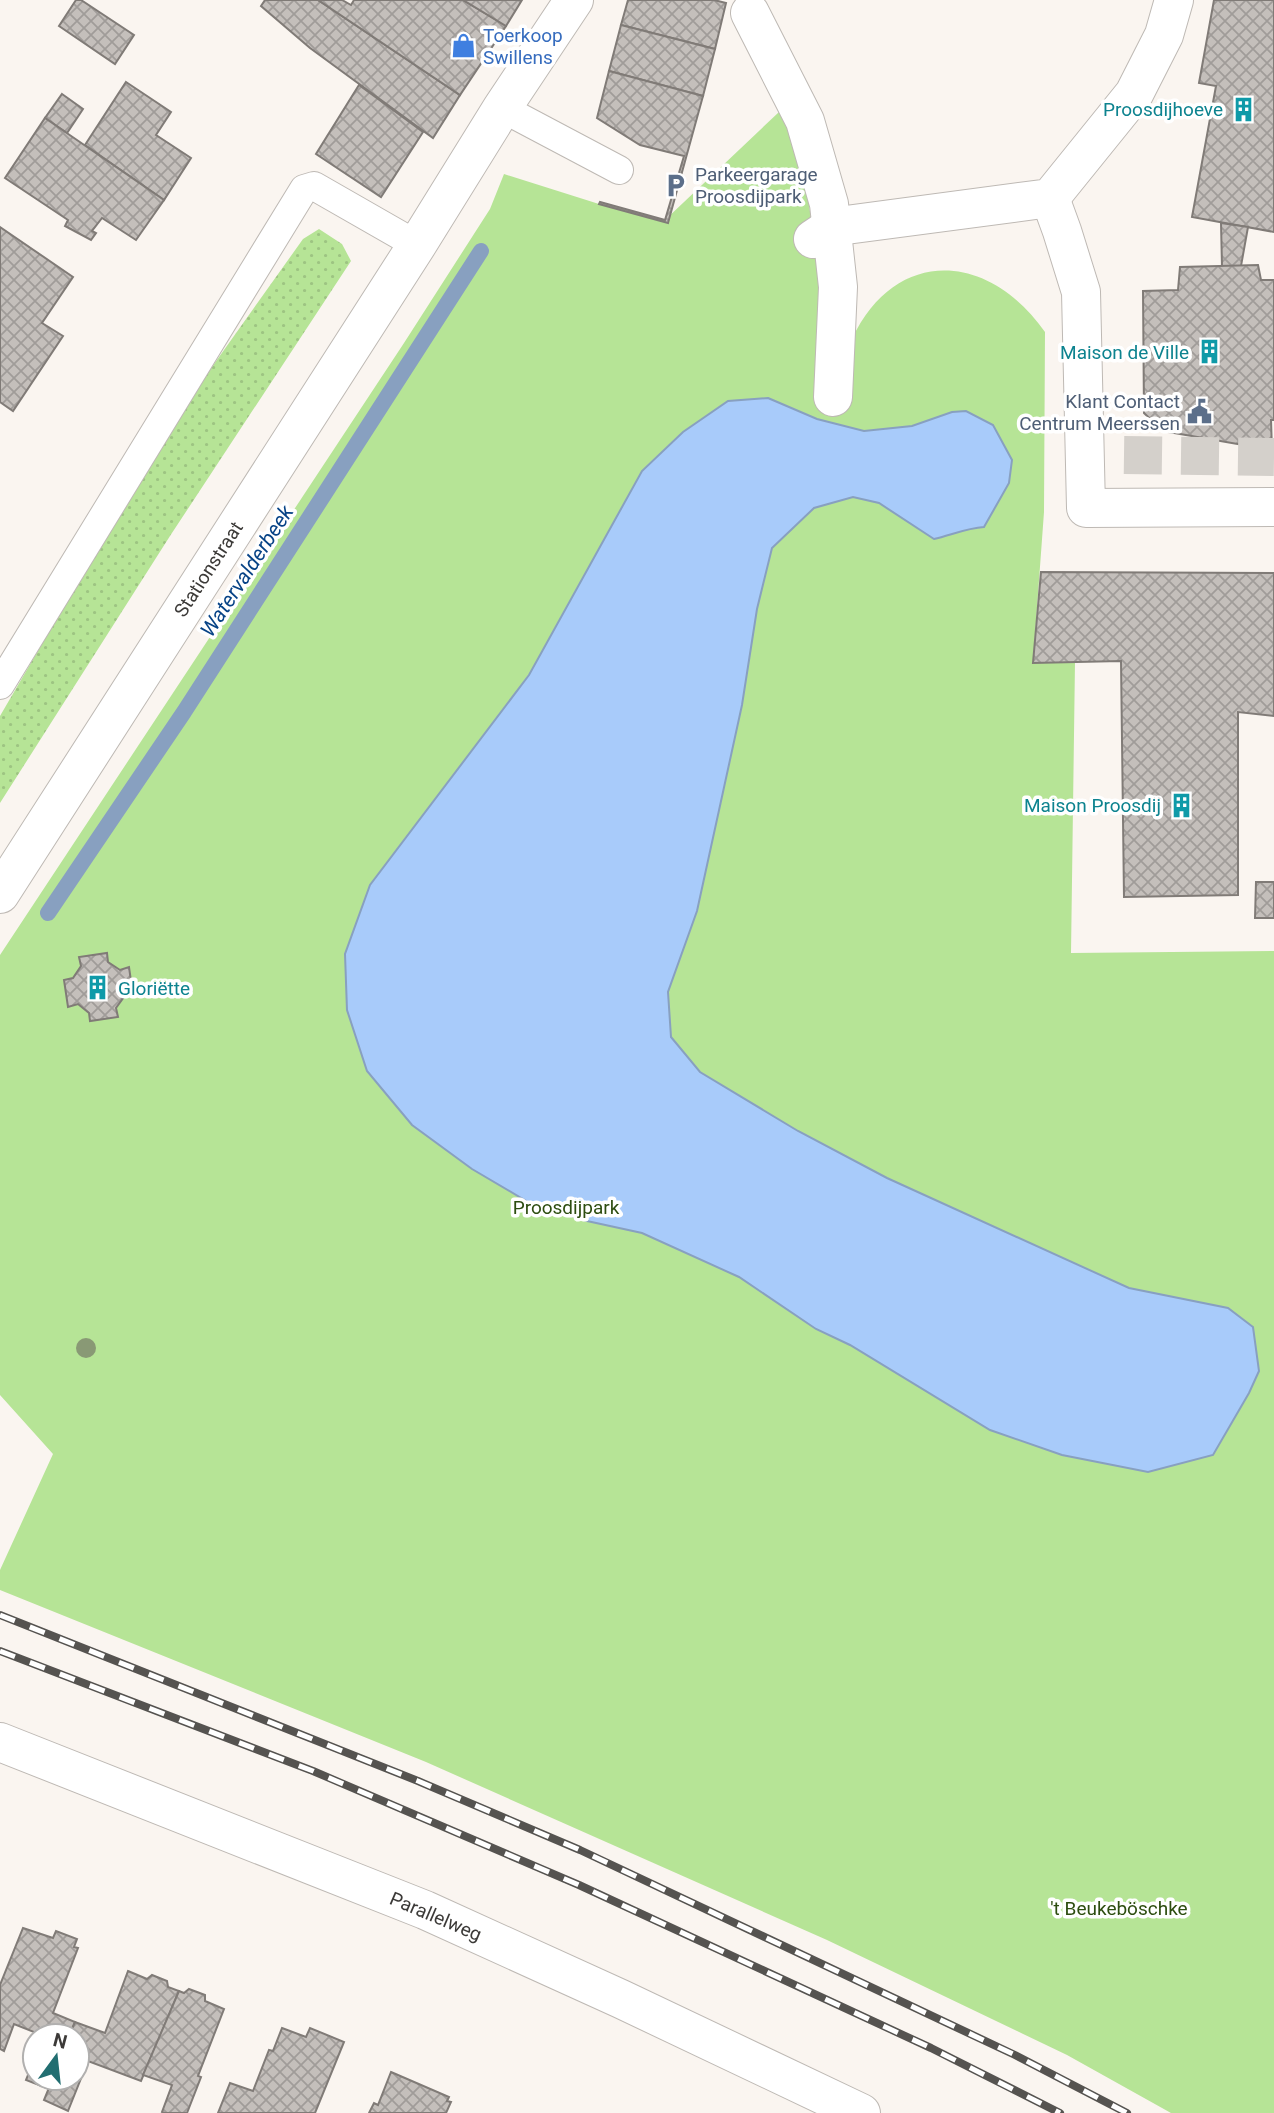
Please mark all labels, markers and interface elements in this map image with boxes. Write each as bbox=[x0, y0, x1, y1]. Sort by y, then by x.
place label: Toerkoop Swillens bbox=[483, 24, 563, 69]
shop icon: Toerkoop Swillens bbox=[449, 32, 477, 60]
building icon: Proosdijhoeve bbox=[1229, 95, 1257, 123]
place label: Proosdijhoeve bbox=[1103, 98, 1223, 121]
place label: Parkeergarage Proosdijpark bbox=[695, 163, 818, 208]
parking icon: Parkeergarage Proosdijpark bbox=[661, 171, 689, 199]
building icon: Maison de Ville bbox=[1195, 338, 1223, 366]
place label: Maison de Ville bbox=[1060, 341, 1189, 364]
place label: Klant Contact Centrum Meerssen bbox=[1019, 390, 1180, 435]
public building icon: Klant Contact Centrum Meerssen bbox=[1186, 398, 1214, 426]
water label: Watervalderbeek bbox=[196, 500, 299, 641]
street label: Stationstraat bbox=[169, 517, 248, 621]
building icon: Maison Proosdij bbox=[1167, 791, 1195, 819]
place label: Maison Proosdij bbox=[1024, 794, 1161, 817]
building icon: Gloriëtte bbox=[84, 974, 112, 1002]
place label: Gloriëtte bbox=[118, 977, 190, 1000]
park label: Proosdijpark bbox=[513, 1196, 620, 1219]
street label: Parallelweg bbox=[386, 1887, 485, 1946]
park label: 't Beukeböschke bbox=[1050, 1897, 1188, 1920]
north arrow bbox=[21, 2022, 91, 2092]
text: N bbox=[51, 2028, 70, 2054]

